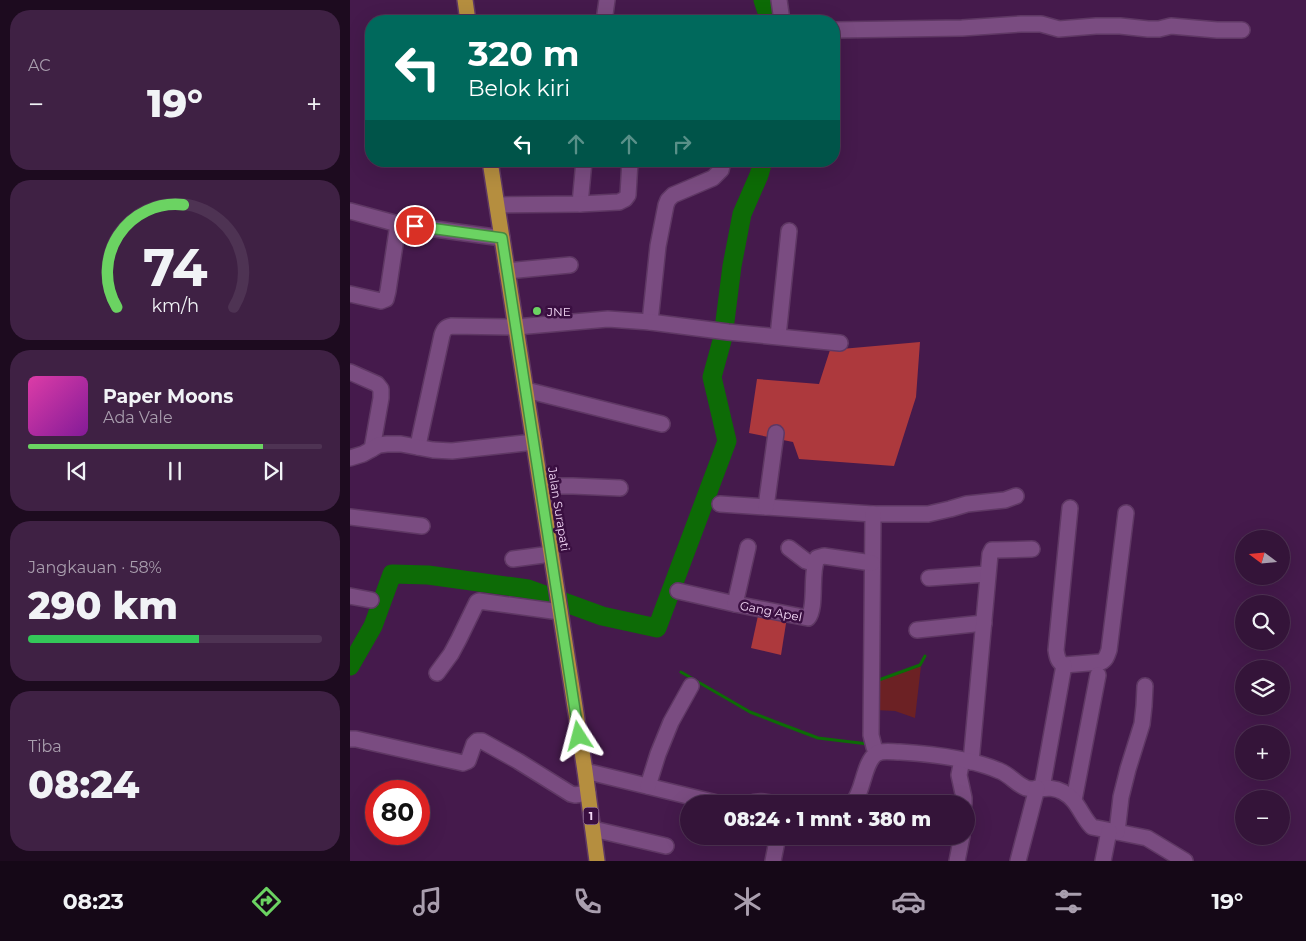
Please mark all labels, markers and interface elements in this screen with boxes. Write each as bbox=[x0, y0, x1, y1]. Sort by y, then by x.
text: 320 m bbox=[468, 32, 580, 75]
icon: left bbox=[385, 35, 450, 100]
text: AC bbox=[28, 56, 51, 75]
text: Belok kiri bbox=[468, 75, 570, 102]
text: 19° bbox=[147, 80, 203, 127]
text: − bbox=[28, 87, 44, 121]
text: + bbox=[306, 87, 322, 121]
icon: left bbox=[509, 130, 537, 158]
icon: ahead bbox=[562, 130, 590, 158]
icon: ahead bbox=[615, 130, 643, 158]
icon: right bbox=[668, 130, 696, 158]
pin bbox=[394, 205, 436, 247]
icon: arrive bbox=[401, 212, 429, 240]
text: 74 bbox=[143, 236, 208, 299]
text: km/h bbox=[151, 295, 199, 316]
place label: JNE bbox=[546, 304, 571, 319]
marker: JNE bbox=[531, 305, 543, 317]
text: Paper Moons bbox=[103, 385, 233, 408]
text: Ada Vale bbox=[103, 408, 173, 427]
icon: previous bbox=[63, 457, 91, 485]
icon: pause bbox=[161, 457, 189, 485]
icon: next bbox=[259, 457, 287, 485]
street label: Jalan Surapati bbox=[545, 465, 573, 552]
north arrow bbox=[1235, 530, 1290, 585]
map controls bbox=[1235, 530, 1290, 845]
text: Jangkauan · 58% bbox=[28, 558, 162, 577]
text: 290 km bbox=[28, 582, 178, 629]
button: search bbox=[1235, 595, 1290, 650]
street label: Gang Apel bbox=[739, 598, 803, 624]
button: layers bbox=[1235, 660, 1290, 715]
position arrow bbox=[552, 709, 604, 761]
button: + bbox=[1235, 725, 1290, 780]
text: Tiba bbox=[28, 737, 62, 756]
text: 08:24 bbox=[28, 761, 139, 808]
speed limit sign: 80 bbox=[365, 780, 430, 845]
button: − bbox=[1235, 790, 1290, 845]
road number: 1 bbox=[584, 808, 598, 824]
text: 08:24 · 1 mnt · 380 m bbox=[724, 808, 931, 831]
icon: directions bbox=[249, 884, 284, 919]
icon: music bbox=[410, 884, 445, 919]
icon: phone bbox=[570, 884, 605, 919]
icon: climate bbox=[730, 884, 765, 919]
icon: car bbox=[891, 884, 926, 919]
icon: filters bbox=[1051, 884, 1086, 919]
text: 08:23 bbox=[63, 888, 124, 915]
text: 19° bbox=[1211, 888, 1243, 915]

